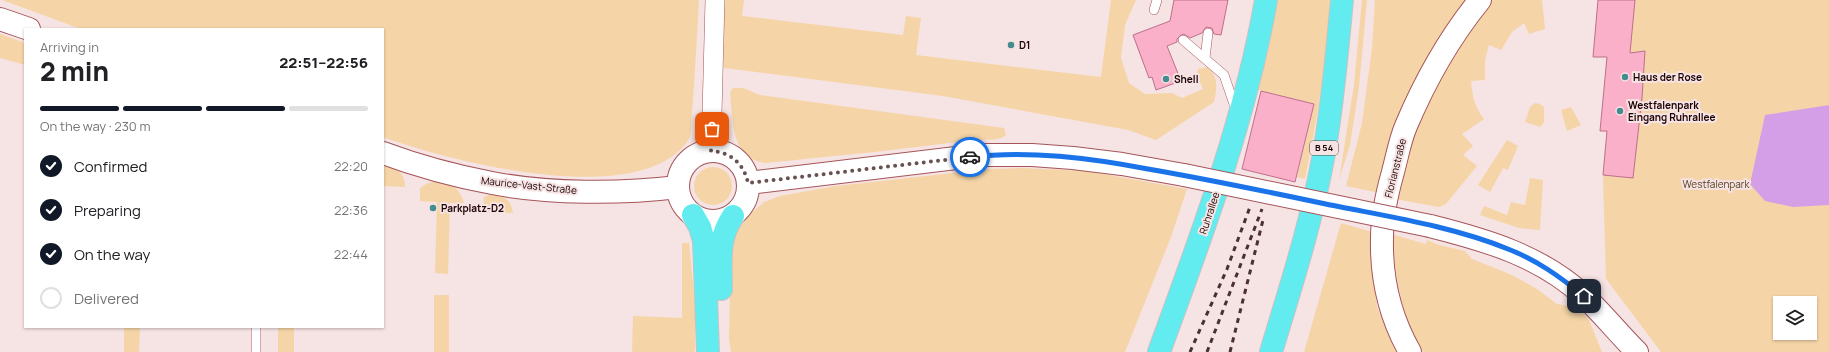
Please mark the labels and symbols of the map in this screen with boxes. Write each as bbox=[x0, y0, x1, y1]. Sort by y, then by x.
place label: D1 bbox=[1019, 38, 1030, 52]
marker: D1 bbox=[1006, 40, 1016, 50]
place label: Haus der Rose bbox=[1633, 70, 1702, 84]
place label: Shell bbox=[1174, 72, 1198, 86]
marker: Haus der Rose bbox=[1620, 72, 1630, 82]
marker: Shell bbox=[1161, 74, 1171, 84]
place label: Westfalenpark Eingang Ruhrallee bbox=[1628, 98, 1716, 124]
marker: Westfalenpark Eingang Ruhrallee bbox=[1615, 106, 1625, 116]
pin bbox=[695, 112, 729, 146]
courier bbox=[950, 137, 990, 177]
street label: Florianstraße bbox=[1381, 137, 1409, 199]
road number: B 54 bbox=[1310, 141, 1338, 155]
street label: Maurice-Vast-Straße bbox=[480, 173, 578, 197]
park label: Westfalenpark bbox=[1683, 177, 1750, 191]
street label: Ruhrallee bbox=[1196, 190, 1222, 236]
place label: Parkplatz-D2 bbox=[441, 201, 504, 215]
marker: Parkplatz-D2 bbox=[428, 203, 438, 213]
pin bbox=[1567, 279, 1601, 313]

